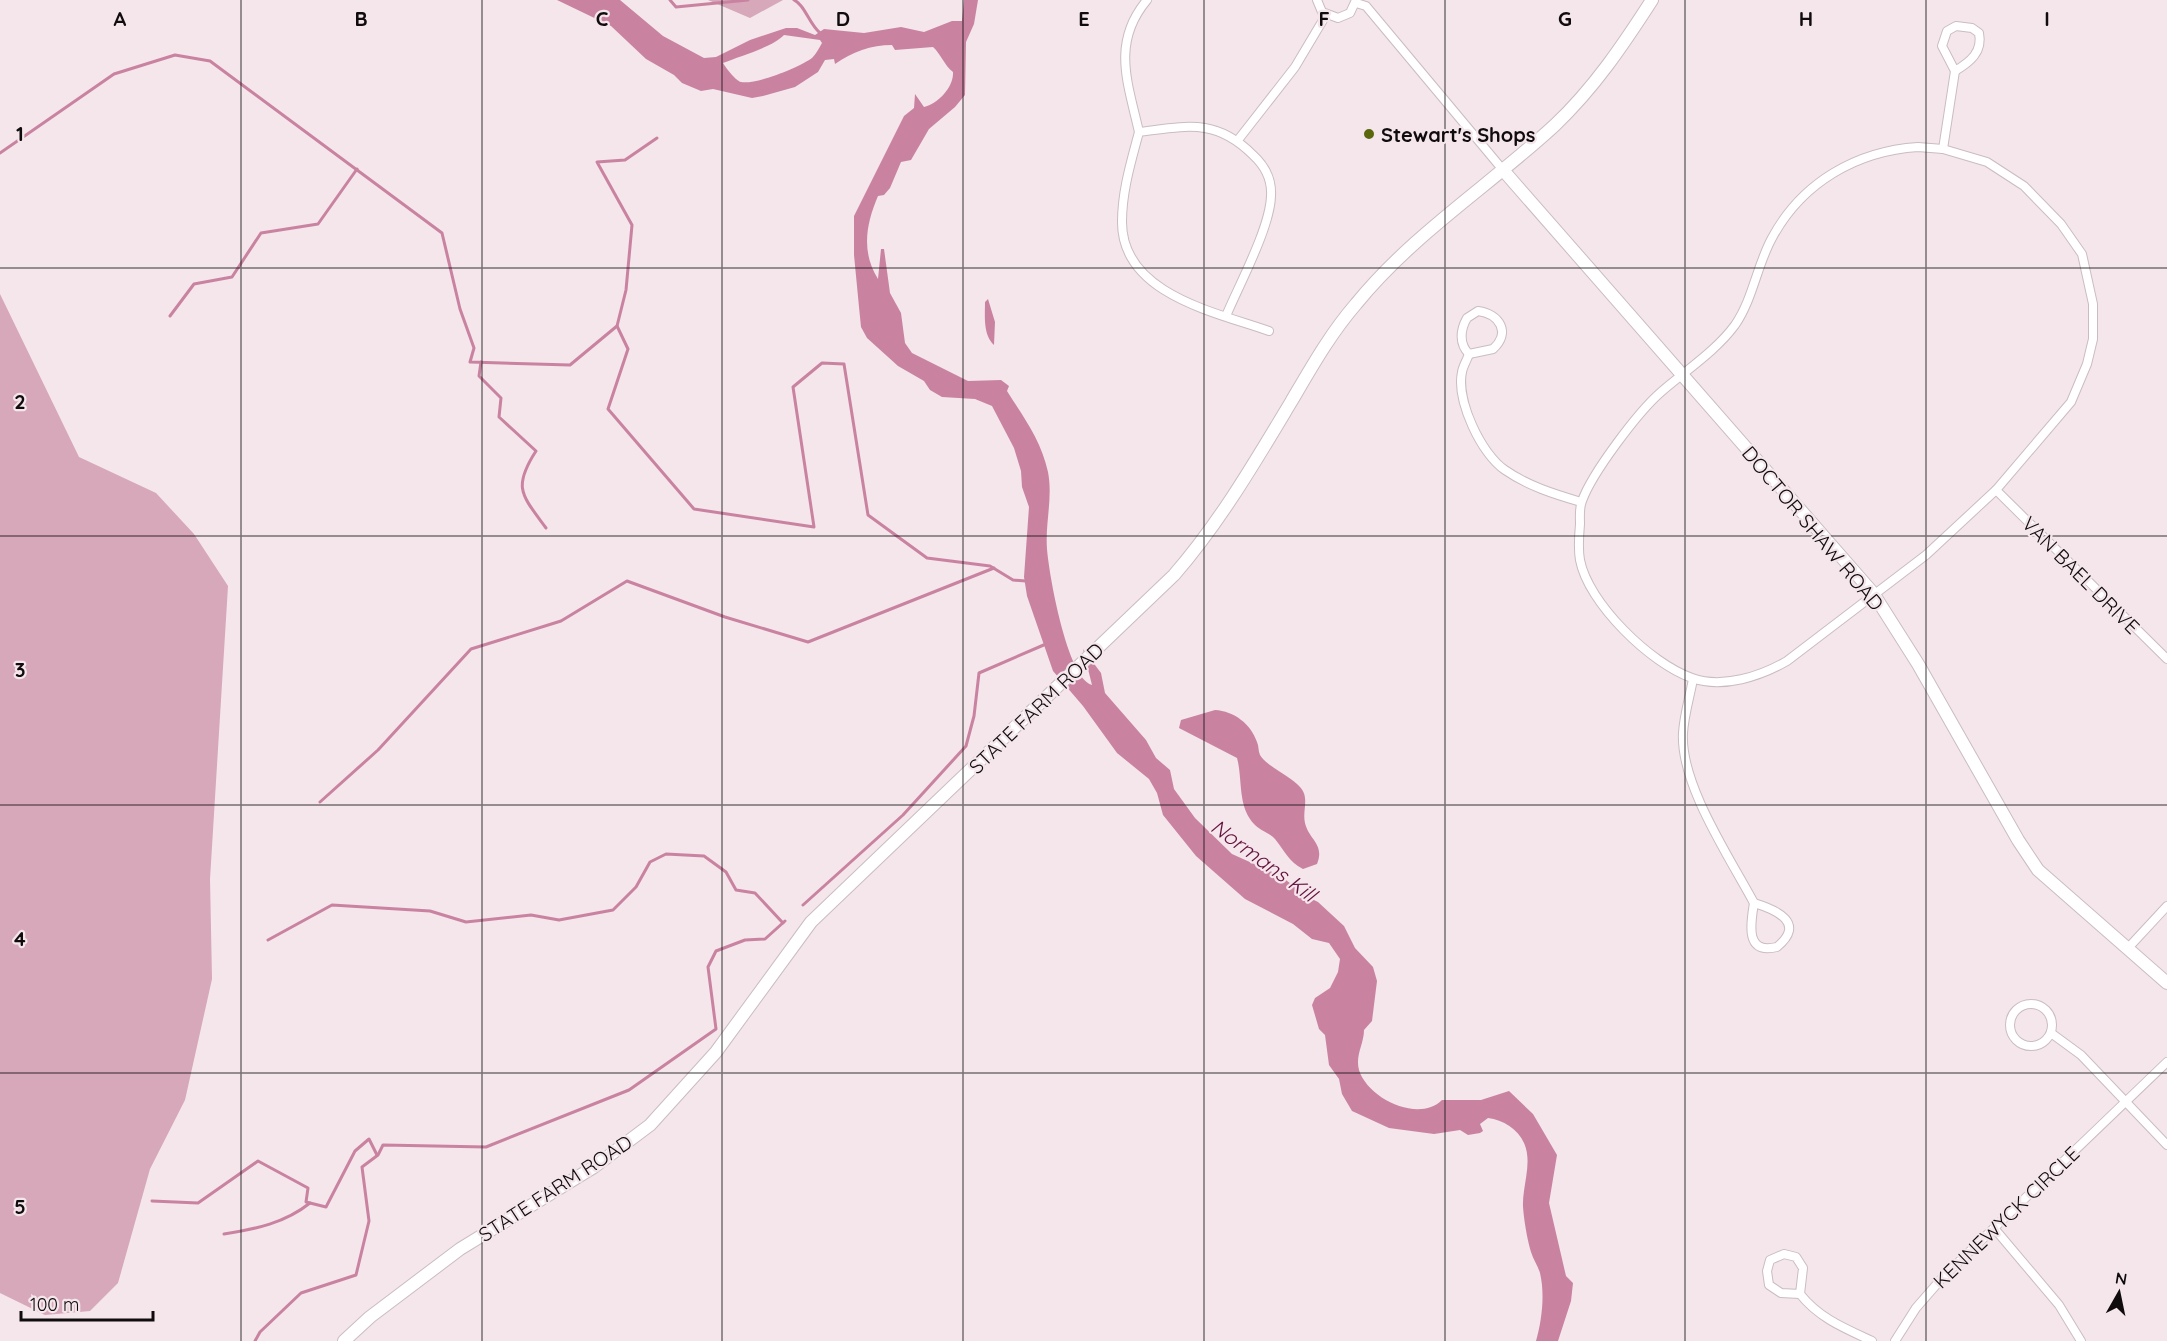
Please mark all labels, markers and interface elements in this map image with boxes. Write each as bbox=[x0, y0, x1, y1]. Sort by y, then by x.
text: A bbox=[114, 6, 127, 31]
text: B bbox=[354, 6, 368, 31]
text: C bbox=[596, 6, 609, 31]
text: D bbox=[836, 6, 850, 31]
text: E bbox=[1078, 6, 1090, 31]
text: F bbox=[1318, 6, 1330, 31]
text: G bbox=[1558, 6, 1572, 31]
text: H bbox=[1799, 6, 1813, 31]
text: I bbox=[2044, 6, 2050, 31]
text: 1 bbox=[16, 121, 24, 146]
place label: Stewart's Shops bbox=[1381, 122, 1536, 147]
marker: Stewart's Shops bbox=[1362, 127, 1376, 141]
text: 2 bbox=[14, 389, 26, 414]
street label: DOCTOR SHAW ROAD bbox=[1737, 441, 1889, 615]
street label: VAN BAEL DRIVE bbox=[2017, 511, 2145, 639]
street label: STATE FARM ROAD bbox=[963, 637, 1109, 779]
text: 3 bbox=[15, 657, 25, 682]
water label: Normans Kill bbox=[1206, 813, 1324, 908]
text: 4 bbox=[14, 926, 26, 951]
street label: STATE FARM ROAD bbox=[474, 1129, 636, 1247]
street label: KENNEWYCK CIRCLE bbox=[1928, 1141, 2084, 1293]
text: 5 bbox=[14, 1194, 26, 1219]
north arrow bbox=[2089, 1263, 2149, 1323]
text: N bbox=[2114, 1267, 2129, 1289]
scale bar bbox=[21, 1284, 153, 1322]
text: 100 m bbox=[30, 1293, 79, 1316]

